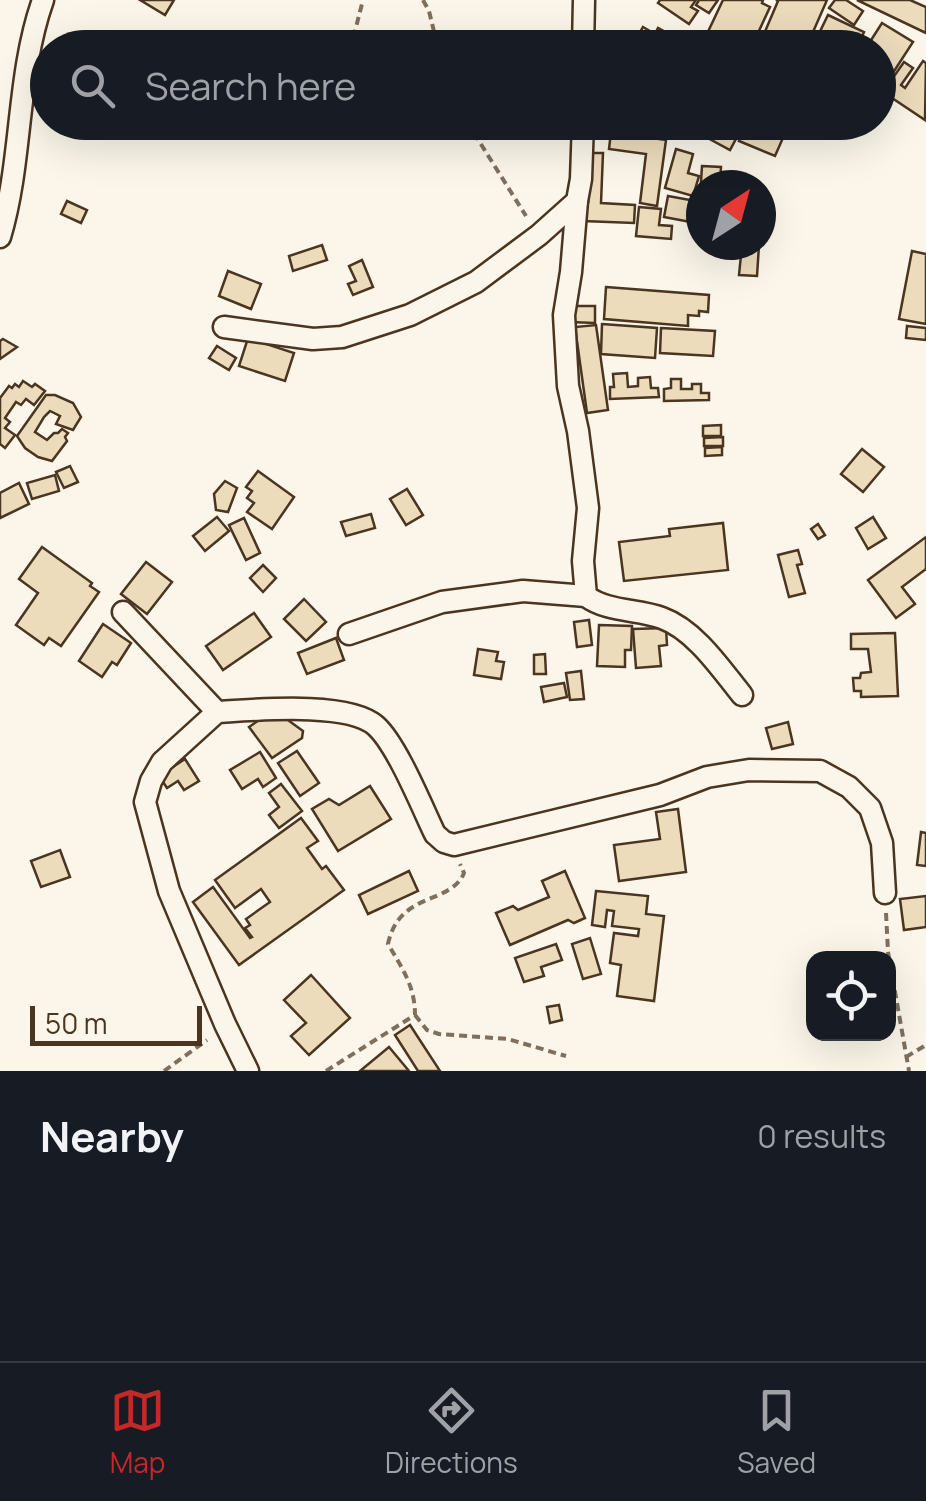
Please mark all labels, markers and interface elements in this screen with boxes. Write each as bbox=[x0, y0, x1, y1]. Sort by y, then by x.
search box bbox=[30, 30, 896, 140]
icon: search bbox=[65, 58, 120, 113]
text: Search here bbox=[145, 59, 356, 111]
north arrow bbox=[686, 170, 776, 260]
map controls bbox=[806, 951, 896, 1041]
button: locate bbox=[806, 951, 896, 1041]
scale bar bbox=[30, 1001, 202, 1046]
text: 50 m bbox=[45, 1004, 108, 1042]
text: Nearby bbox=[40, 1107, 184, 1165]
text: 0 results bbox=[757, 1114, 886, 1158]
tab: Map bbox=[110, 1383, 165, 1481]
tab: Directions bbox=[385, 1383, 518, 1481]
tab: Saved bbox=[737, 1383, 816, 1481]

